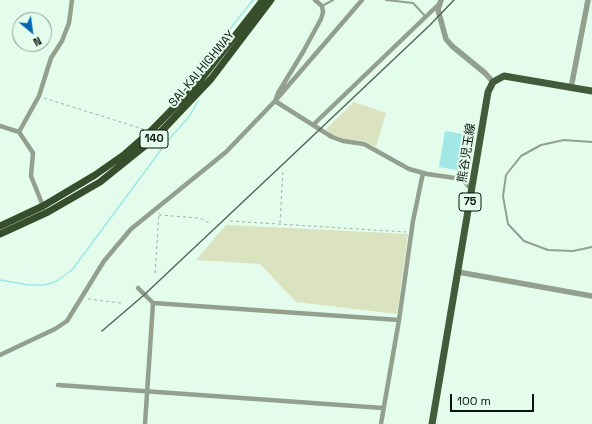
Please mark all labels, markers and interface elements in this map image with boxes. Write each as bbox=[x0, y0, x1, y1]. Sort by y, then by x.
north arrow bbox=[12, 12, 52, 52]
street label: SAI-KAI HIGHWAY bbox=[166, 28, 238, 110]
text: N bbox=[31, 34, 44, 50]
street label: 熊谷児玉線 bbox=[455, 122, 479, 184]
road number: 140 bbox=[140, 130, 168, 148]
road number: 75 bbox=[459, 193, 481, 211]
scale bar bbox=[452, 386, 536, 412]
text: 100 m bbox=[457, 393, 491, 409]

